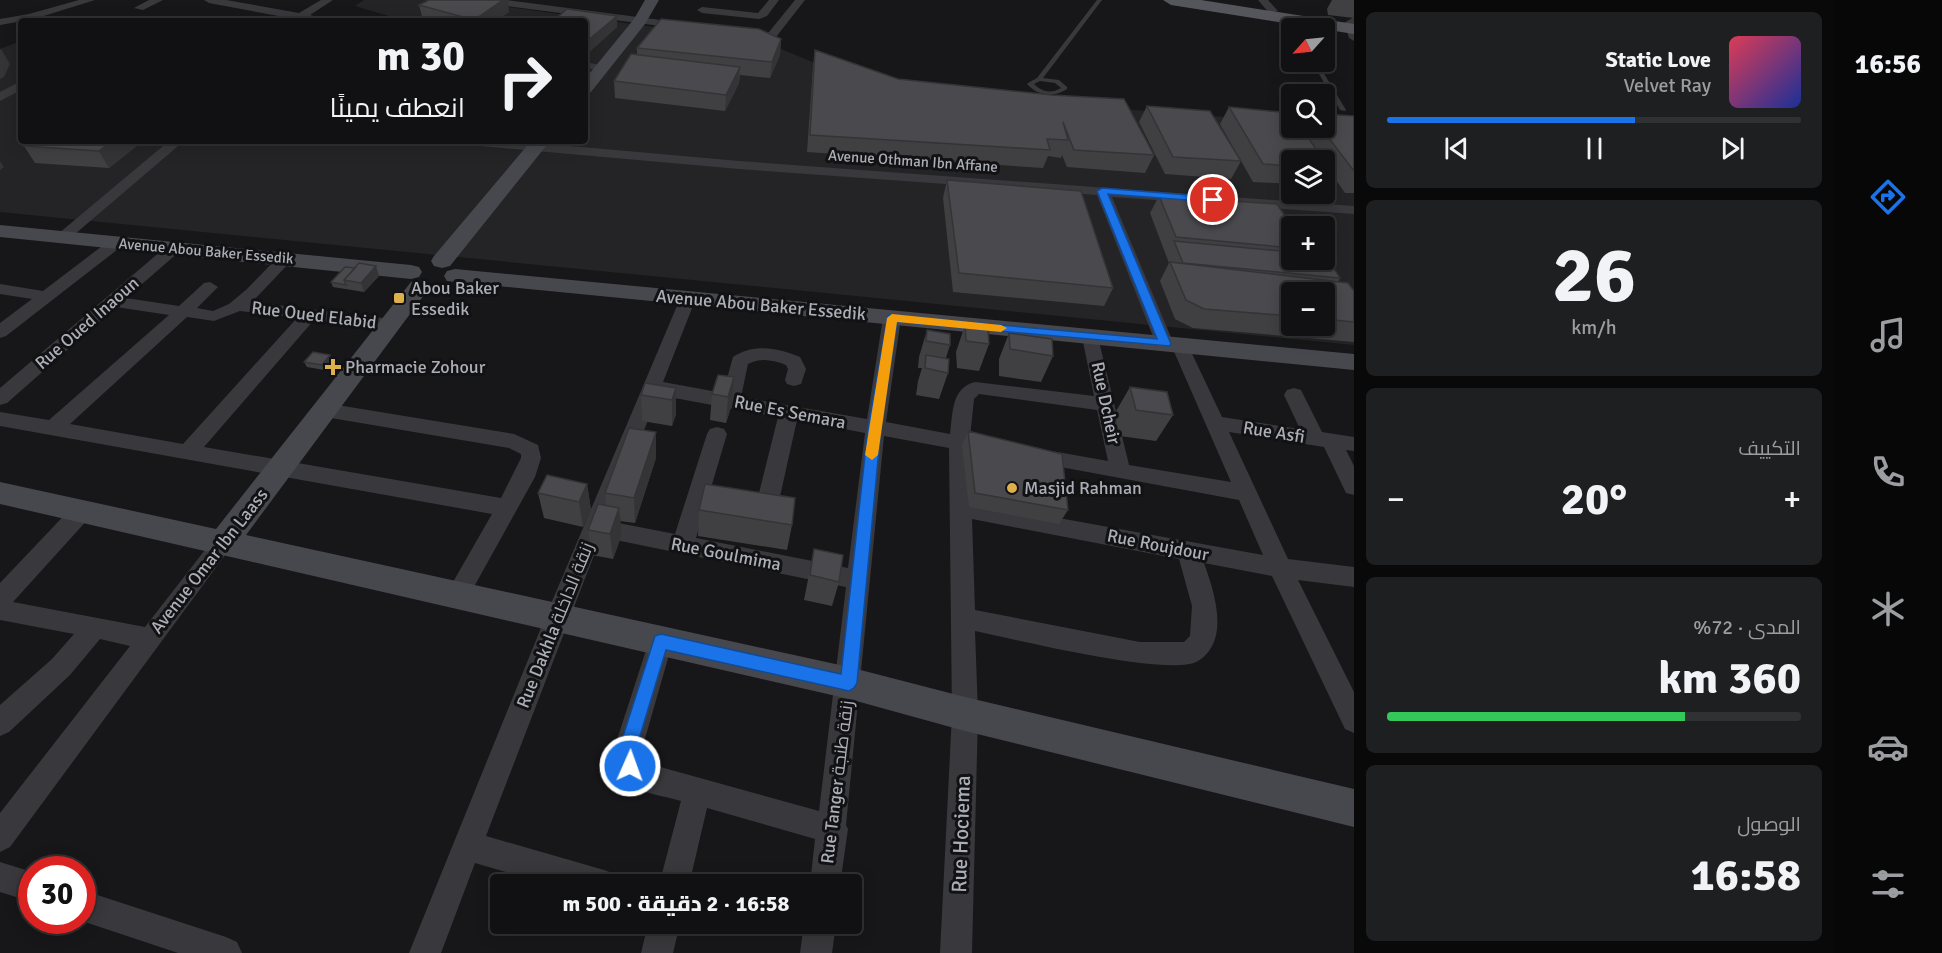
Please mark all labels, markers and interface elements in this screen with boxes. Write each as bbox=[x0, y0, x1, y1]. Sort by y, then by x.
north arrow bbox=[1281, 18, 1335, 72]
map controls bbox=[1281, 18, 1335, 336]
text: 30 m bbox=[376, 31, 465, 82]
icon: right bbox=[486, 42, 564, 120]
text: Static Love bbox=[1605, 46, 1711, 73]
text: 16:56 bbox=[1855, 48, 1921, 81]
text: Velvet Ray bbox=[1623, 73, 1711, 98]
button: search bbox=[1281, 84, 1335, 138]
text: انعطف يمينًا bbox=[329, 92, 465, 125]
icon: previous bbox=[1440, 132, 1473, 165]
icon: pause bbox=[1578, 132, 1611, 165]
icon: next bbox=[1716, 132, 1749, 165]
street label: Avenue Othman Ibn Affane bbox=[827, 146, 999, 176]
button: layers bbox=[1281, 150, 1335, 204]
pin bbox=[1187, 174, 1238, 225]
icon: directions bbox=[1867, 176, 1909, 218]
icon: arrive bbox=[1196, 183, 1229, 216]
button: + bbox=[1281, 216, 1335, 270]
text: 26 bbox=[1552, 228, 1636, 324]
street label: Avenue Abou Baker Essedik bbox=[118, 234, 295, 268]
street label: Rue Oued Inaoun bbox=[31, 272, 143, 374]
place label: Abou Baker Essedik bbox=[411, 277, 499, 320]
button: − bbox=[1281, 282, 1335, 336]
street label: Avenue Abou Baker Essedik bbox=[655, 285, 867, 325]
marker: Abou Baker Essedik bbox=[392, 291, 406, 305]
street label: Rue Oued Elabid bbox=[250, 296, 378, 334]
icon: music bbox=[1867, 314, 1909, 356]
text: km/h bbox=[1571, 315, 1617, 340]
place label: Pharmacie Zohour bbox=[345, 356, 486, 378]
marker: Pharmacie Zohour bbox=[326, 360, 340, 374]
street label: Rue Dcheir bbox=[1087, 360, 1126, 447]
street label: Rue Es Semara bbox=[732, 390, 848, 434]
street label: Rue Asfi bbox=[1241, 416, 1307, 448]
text: التكييف bbox=[1738, 436, 1801, 461]
icon: phone bbox=[1867, 451, 1909, 493]
text: 20° bbox=[1561, 472, 1627, 527]
place label: Masjid Rahman bbox=[1024, 477, 1142, 499]
text: − bbox=[1387, 479, 1405, 520]
text: + bbox=[1783, 479, 1801, 520]
marker: Masjid Rahman bbox=[1005, 481, 1019, 495]
street label: Avenue Omar Ibn Laass bbox=[146, 484, 273, 638]
street label: Rue Roujdour bbox=[1105, 524, 1211, 566]
street label: Rue Goulmima bbox=[669, 533, 783, 575]
street label: Rue Dakhla زنقة الداخلة bbox=[512, 539, 598, 711]
icon: climate bbox=[1867, 588, 1909, 630]
text: المدى · 72% bbox=[1693, 615, 1801, 640]
text: 360 km bbox=[1658, 651, 1801, 706]
street label: Rue Tanger زنقة طنجة bbox=[816, 699, 858, 865]
icon: car bbox=[1867, 726, 1909, 768]
position arrow bbox=[598, 734, 662, 798]
street label: Rue Hociema bbox=[946, 775, 976, 893]
text: الوصول bbox=[1737, 812, 1801, 837]
text: 16:58 bbox=[1691, 848, 1801, 903]
speed limit sign: 30 bbox=[18, 856, 96, 934]
icon: filters bbox=[1867, 863, 1909, 905]
text: 16:58 · 2 دقيقة · 500 m bbox=[563, 890, 789, 917]

